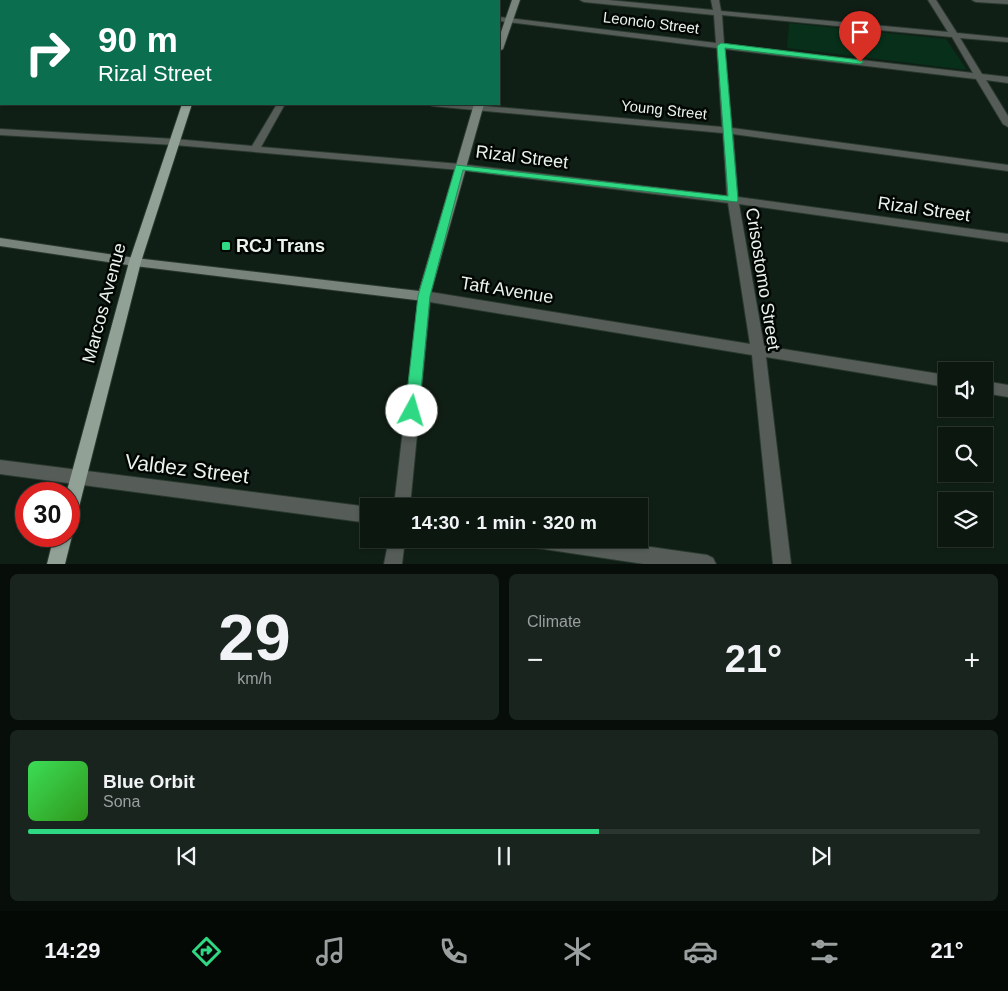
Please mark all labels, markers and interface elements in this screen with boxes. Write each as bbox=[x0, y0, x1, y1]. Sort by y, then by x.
street label: Leoncio Street bbox=[602, 8, 701, 37]
pin bbox=[839, 11, 881, 62]
icon: arrive bbox=[846, 18, 874, 46]
icon: right bbox=[15, 20, 80, 85]
text: 90 m bbox=[98, 20, 178, 59]
text: Rizal Street bbox=[98, 61, 212, 86]
street label: Young Street bbox=[620, 97, 709, 123]
street label: Rizal Street bbox=[475, 141, 569, 173]
street label: Rizal Street bbox=[877, 193, 971, 225]
street label: Crisostomo Street bbox=[742, 206, 784, 352]
place label: RCJ Trans bbox=[236, 236, 325, 256]
marker: RCJ Trans bbox=[220, 240, 232, 252]
street label: Marcos Avenue bbox=[78, 241, 130, 365]
street label: Taft Avenue bbox=[459, 273, 555, 307]
map controls bbox=[938, 362, 993, 547]
button: sound bbox=[938, 362, 993, 417]
position arrow bbox=[385, 384, 437, 436]
button: search bbox=[938, 427, 993, 482]
street label: Valdez Street bbox=[124, 450, 250, 488]
speed limit sign: 30 bbox=[15, 482, 80, 547]
button: layers bbox=[938, 492, 993, 547]
text: 14:30 · 1 min · 320 m bbox=[411, 512, 597, 533]
text: 29 bbox=[218, 601, 291, 674]
text: Climate bbox=[527, 613, 581, 630]
text: 21° bbox=[725, 638, 782, 680]
text: − bbox=[527, 644, 543, 675]
text: + bbox=[964, 644, 980, 675]
text: km/h bbox=[237, 670, 272, 687]
text: Blue Orbit bbox=[103, 771, 195, 792]
text: Sona bbox=[103, 793, 140, 810]
icon: previous bbox=[173, 842, 201, 870]
icon: pause bbox=[490, 842, 518, 870]
icon: next bbox=[807, 842, 835, 870]
icon: directions bbox=[189, 934, 224, 969]
icon: music bbox=[313, 934, 348, 969]
icon: phone bbox=[436, 934, 471, 969]
icon: climate bbox=[560, 934, 595, 969]
icon: car bbox=[683, 934, 718, 969]
icon: filters bbox=[807, 934, 842, 969]
text: 14:29 bbox=[44, 938, 101, 963]
text: 21° bbox=[930, 938, 964, 963]

